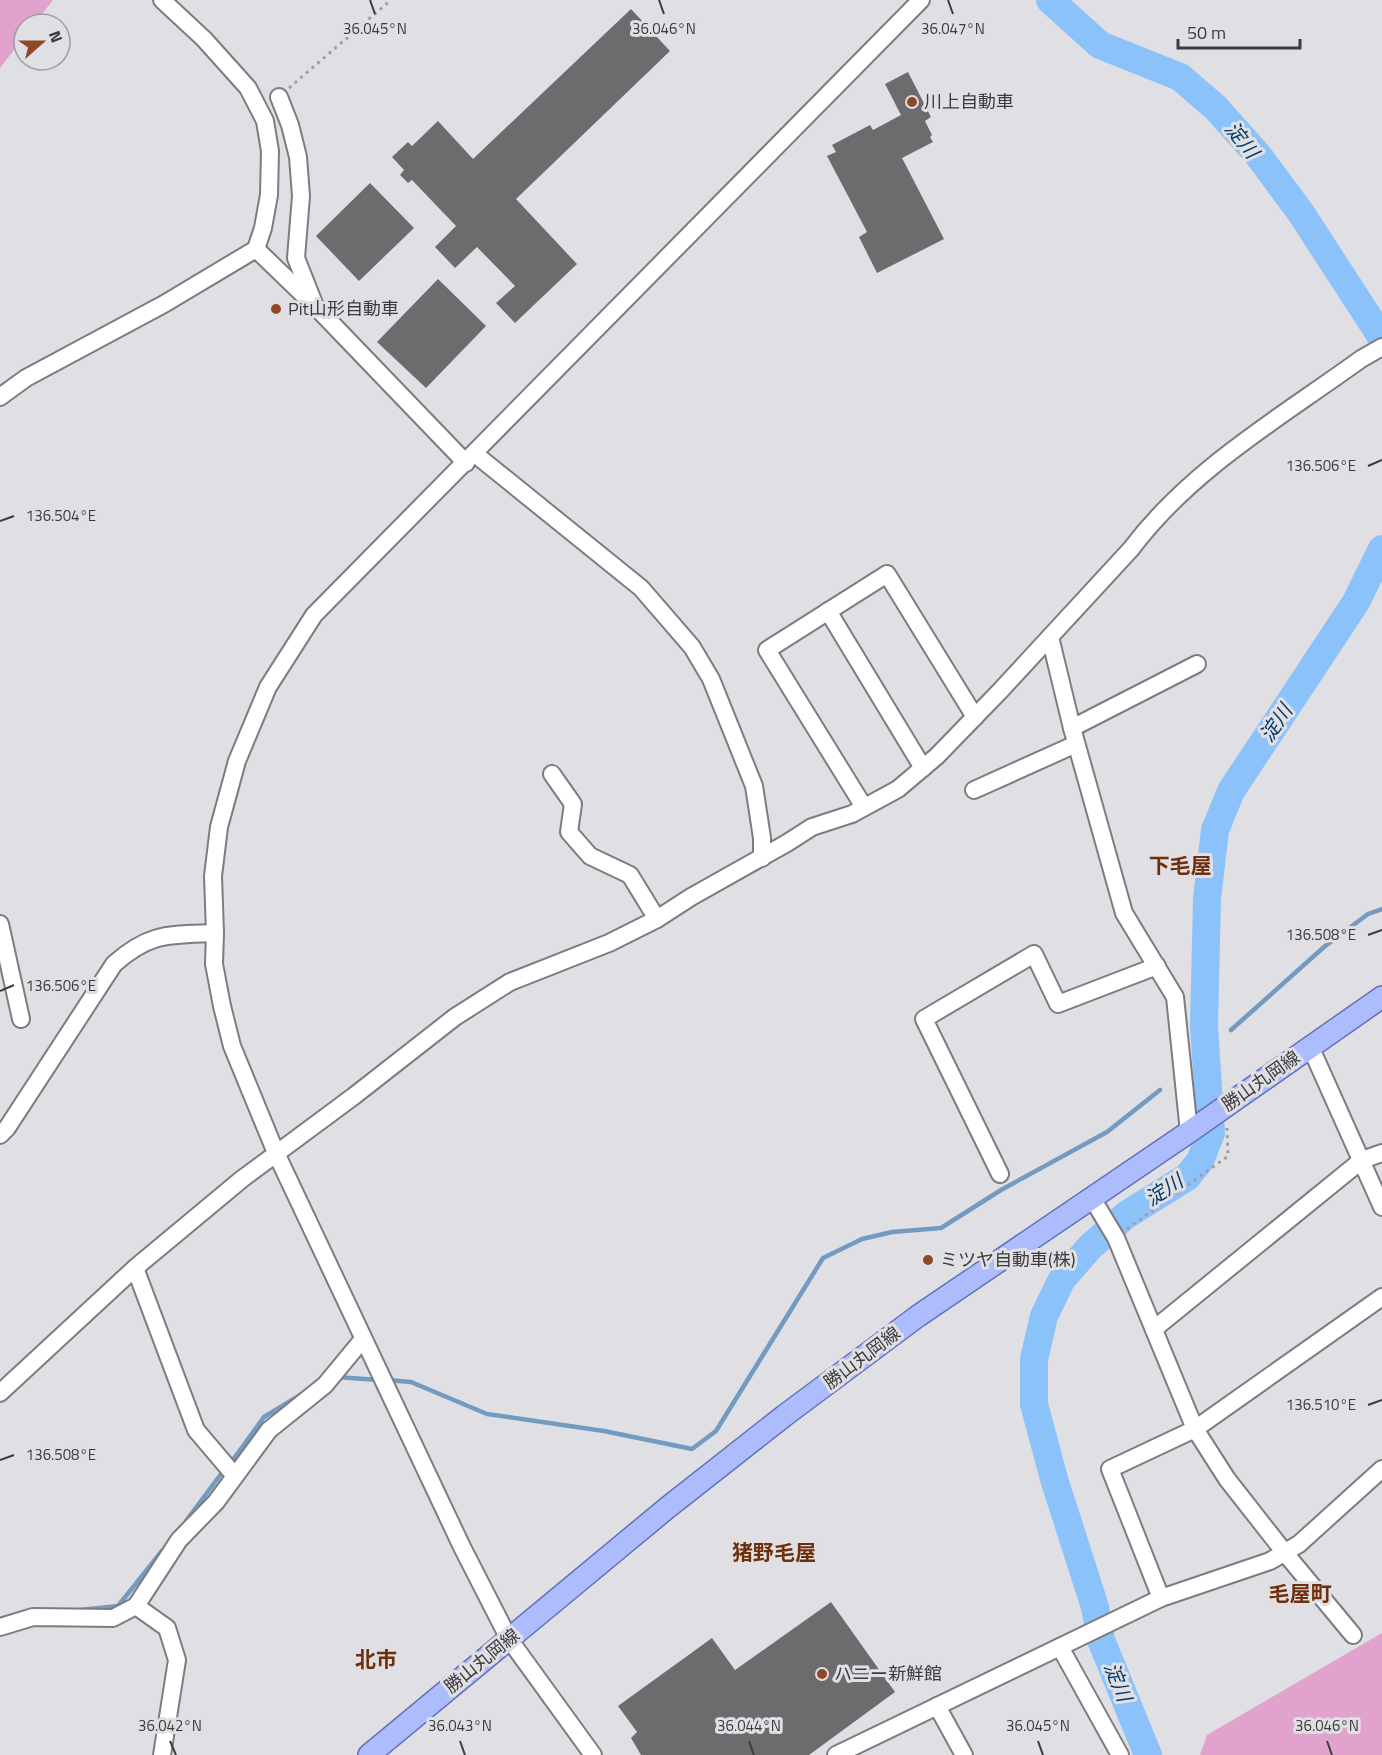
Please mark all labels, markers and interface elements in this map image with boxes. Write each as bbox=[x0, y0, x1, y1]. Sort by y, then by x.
north arrow bbox=[12, 12, 72, 72]
scale bar bbox=[1178, 12, 1300, 50]
text: 36.045°N bbox=[343, 17, 407, 40]
text: 36.046°N bbox=[632, 17, 696, 40]
text: 36.047°N bbox=[921, 17, 985, 40]
text: 50 m bbox=[1187, 19, 1226, 46]
text: N bbox=[43, 27, 69, 46]
place label: 川上自動車 bbox=[924, 88, 1014, 115]
marker: 川上自動車 bbox=[905, 95, 919, 109]
water label: 淀川 bbox=[1218, 114, 1268, 167]
place label: Pit山形自動車 bbox=[288, 295, 399, 322]
marker: Pit山形自動車 bbox=[269, 302, 283, 316]
text: 136.506°E bbox=[1286, 454, 1356, 477]
text: 136.504°E bbox=[26, 504, 96, 527]
water label: 淀川 bbox=[1252, 696, 1301, 748]
district label: 下毛屋 bbox=[1149, 849, 1212, 881]
text: 136.508°E bbox=[1286, 923, 1356, 946]
text: 136.506°E bbox=[26, 974, 96, 997]
street label: 勝山丸岡線 bbox=[1216, 1044, 1305, 1117]
water label: 淀川 bbox=[1139, 1165, 1191, 1213]
place label: ミツヤ自動車(株) bbox=[940, 1246, 1076, 1273]
marker: ミツヤ自動車(株) bbox=[921, 1253, 935, 1267]
street label: 勝山丸岡線 bbox=[818, 1320, 906, 1395]
text: 136.510°E bbox=[1286, 1393, 1356, 1416]
text: 136.508°E bbox=[26, 1443, 96, 1466]
district label: 猪野毛屋 bbox=[732, 1536, 816, 1568]
district label: 毛屋町 bbox=[1269, 1577, 1332, 1609]
street label: 勝山丸岡線 bbox=[438, 1622, 525, 1699]
district label: 北市 bbox=[355, 1643, 397, 1675]
water label: 淀川 bbox=[1097, 1657, 1141, 1708]
place label: ハニー新鮮館 bbox=[834, 1660, 942, 1687]
marker: ハニー新鮮館 bbox=[815, 1667, 829, 1681]
text: 36.042°N bbox=[138, 1714, 202, 1737]
text: 36.043°N bbox=[428, 1714, 492, 1737]
text: 36.044°N bbox=[717, 1714, 781, 1737]
text: 36.045°N bbox=[1006, 1714, 1070, 1737]
text: 36.046°N bbox=[1295, 1714, 1359, 1737]

